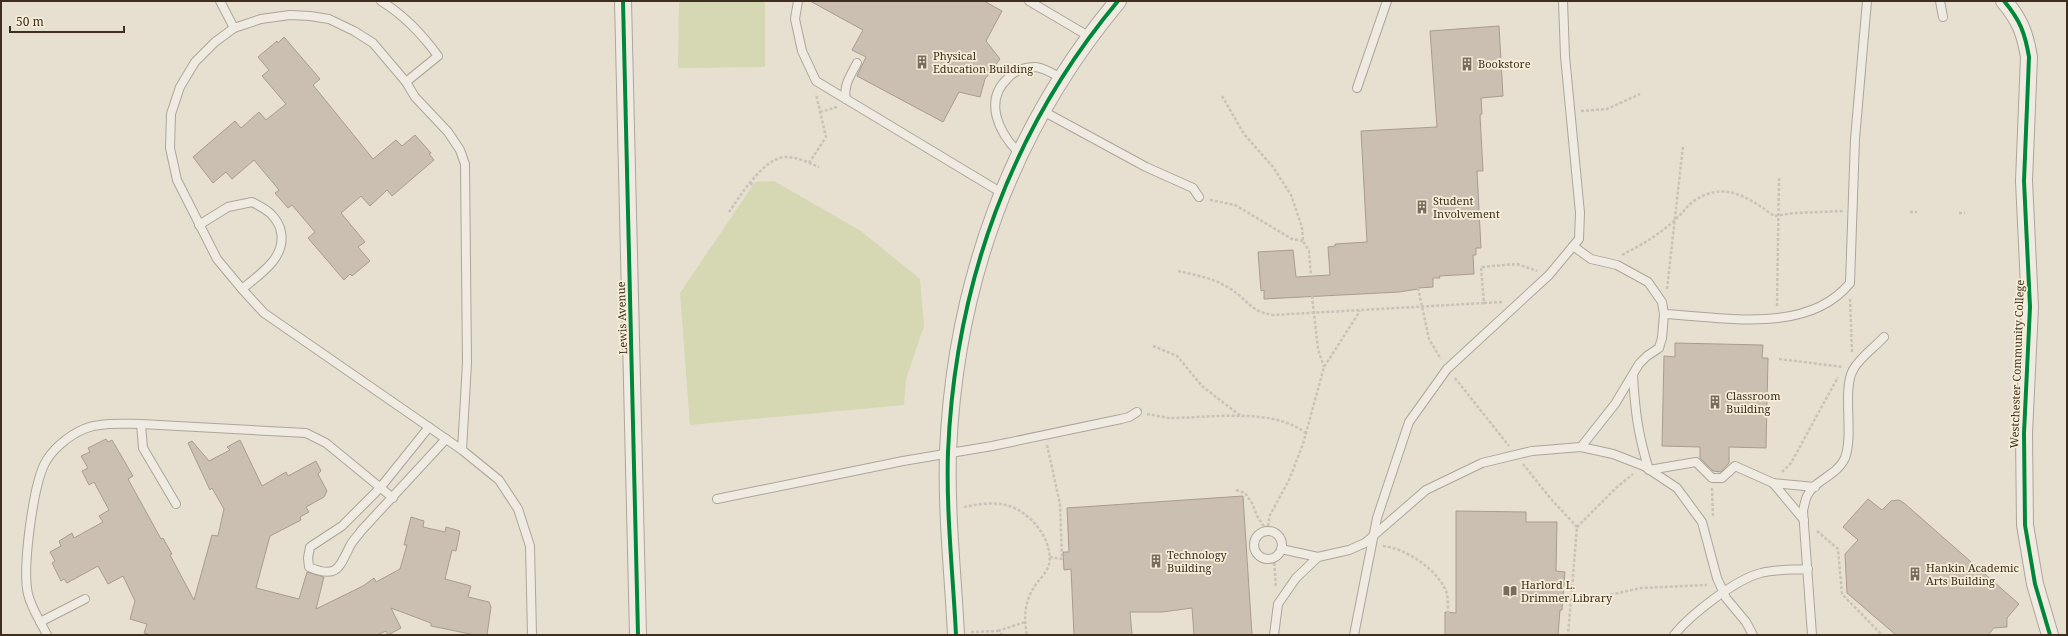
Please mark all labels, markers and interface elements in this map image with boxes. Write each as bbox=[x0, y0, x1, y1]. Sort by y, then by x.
scale bar bbox=[10, 8, 124, 34]
text: 50 m bbox=[16, 13, 44, 30]
place label: Physical Education Building bbox=[933, 48, 1033, 76]
building icon: Physical Education Building bbox=[914, 54, 930, 70]
building icon: Bookstore bbox=[1459, 56, 1475, 72]
place label: Bookstore bbox=[1478, 56, 1531, 71]
place label: Student Involvement bbox=[1433, 193, 1500, 221]
building icon: Student Involvement bbox=[1414, 199, 1430, 215]
street label: Westchester Community College bbox=[2006, 279, 2027, 449]
street label: Lewis Avenue bbox=[613, 281, 630, 355]
place label: Classroom Building bbox=[1726, 388, 1781, 416]
building icon: Classroom Building bbox=[1707, 394, 1723, 410]
place label: Technology Building bbox=[1167, 547, 1228, 575]
building icon: Technology Building bbox=[1148, 553, 1164, 569]
place label: Hankin Academic Arts Building bbox=[1926, 560, 2019, 588]
building icon: Hankin Academic Arts Building bbox=[1907, 566, 1923, 582]
place label: Harlord L. Drimmer Library bbox=[1521, 577, 1613, 605]
library icon: Harlord L. Drimmer Library bbox=[1502, 583, 1518, 599]

